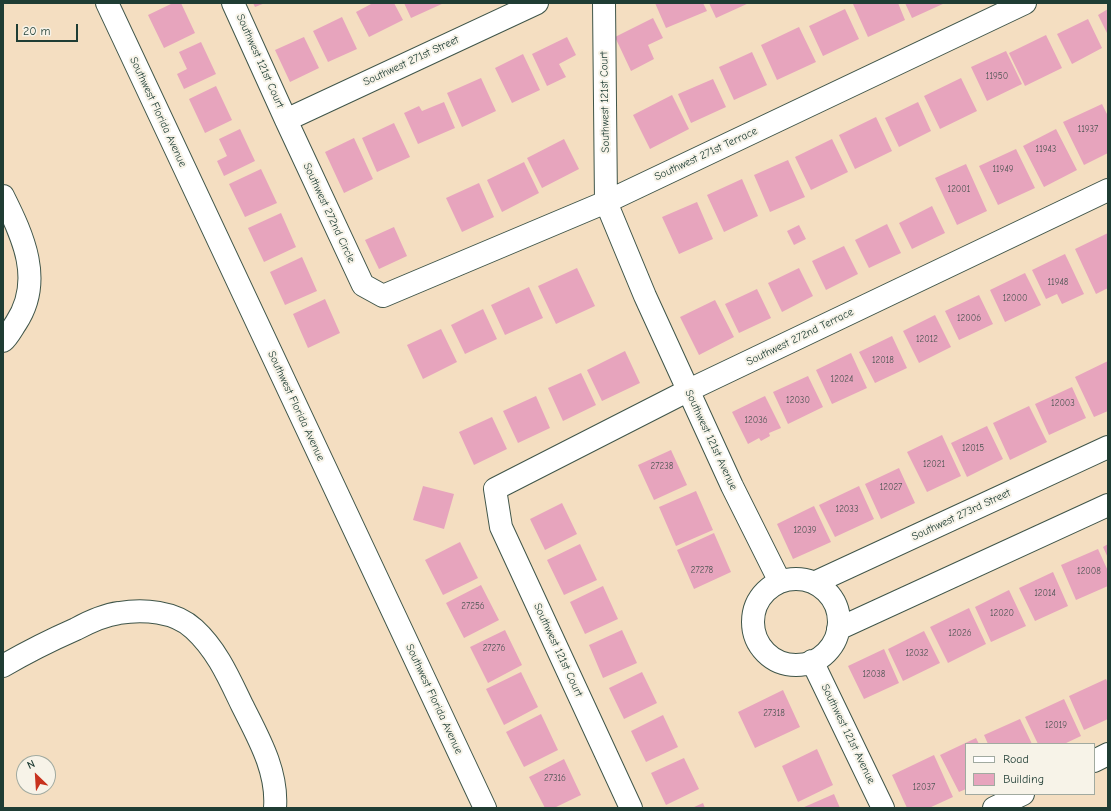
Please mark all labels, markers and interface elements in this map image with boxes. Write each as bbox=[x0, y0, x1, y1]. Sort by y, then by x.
street label: Southwest 121st Court bbox=[233, 12, 287, 110]
scale bar bbox=[18, 16, 80, 42]
text: 20 m bbox=[23, 24, 51, 38]
street label: Southwest 271st Street bbox=[361, 33, 461, 89]
street label: Southwest 121st Court bbox=[598, 51, 612, 153]
street label: Southwest Florida Avenue bbox=[127, 55, 189, 169]
house number: 11950 bbox=[986, 71, 1008, 81]
street label: Southwest 271st Terrace bbox=[652, 124, 760, 184]
house number: 11937 bbox=[1078, 124, 1098, 134]
house number: 11943 bbox=[1036, 144, 1056, 154]
street label: Southwest 272nd Circle bbox=[300, 161, 358, 265]
house number: 11949 bbox=[992, 164, 1014, 174]
house number: 12001 bbox=[948, 184, 970, 194]
house number: 11948 bbox=[1048, 277, 1068, 287]
house number: 12000 bbox=[1003, 293, 1027, 303]
street label: Southwest 272nd Terrace bbox=[744, 305, 856, 369]
house number: 12006 bbox=[957, 313, 981, 323]
house number: 12012 bbox=[916, 334, 938, 344]
street label: Southwest Florida Avenue bbox=[265, 349, 327, 463]
house number: 12018 bbox=[872, 355, 894, 365]
house number: 12024 bbox=[831, 374, 853, 384]
street label: Southwest 121st Avenue bbox=[682, 388, 740, 492]
house number: 12030 bbox=[786, 395, 810, 405]
house number: 12003 bbox=[1051, 398, 1075, 408]
house number: 12036 bbox=[744, 415, 768, 425]
house number: 12015 bbox=[962, 443, 984, 453]
house number: 12021 bbox=[923, 459, 945, 469]
house number: 27238 bbox=[651, 461, 673, 471]
house number: 12027 bbox=[880, 482, 902, 492]
street label: Southwest 273rd Street bbox=[910, 486, 1012, 544]
house number: 12033 bbox=[836, 504, 858, 514]
house number: 12039 bbox=[793, 525, 817, 535]
house number: 27278 bbox=[691, 565, 713, 575]
house number: 12008 bbox=[1077, 566, 1101, 576]
house number: 12014 bbox=[1034, 588, 1056, 598]
house number: 27256 bbox=[461, 601, 485, 611]
street label: Southwest 121st Court bbox=[531, 601, 585, 699]
house number: 12020 bbox=[990, 608, 1014, 618]
house number: 12026 bbox=[948, 628, 972, 638]
street label: Southwest Florida Avenue bbox=[403, 642, 465, 756]
house number: 27276 bbox=[483, 643, 505, 653]
house number: 12032 bbox=[905, 648, 929, 658]
house number: 12038 bbox=[863, 669, 885, 679]
street label: Southwest 121st Avenue bbox=[818, 682, 878, 786]
house number: 27318 bbox=[763, 708, 785, 718]
house number: 12019 bbox=[1045, 720, 1067, 730]
legend bbox=[965, 743, 1095, 795]
text: Road bbox=[1003, 752, 1029, 766]
north arrow bbox=[16, 755, 56, 795]
text: N bbox=[25, 757, 37, 772]
text: Building bbox=[1003, 772, 1044, 786]
house number: 27316 bbox=[544, 773, 566, 783]
house number: 12037 bbox=[913, 782, 935, 792]

